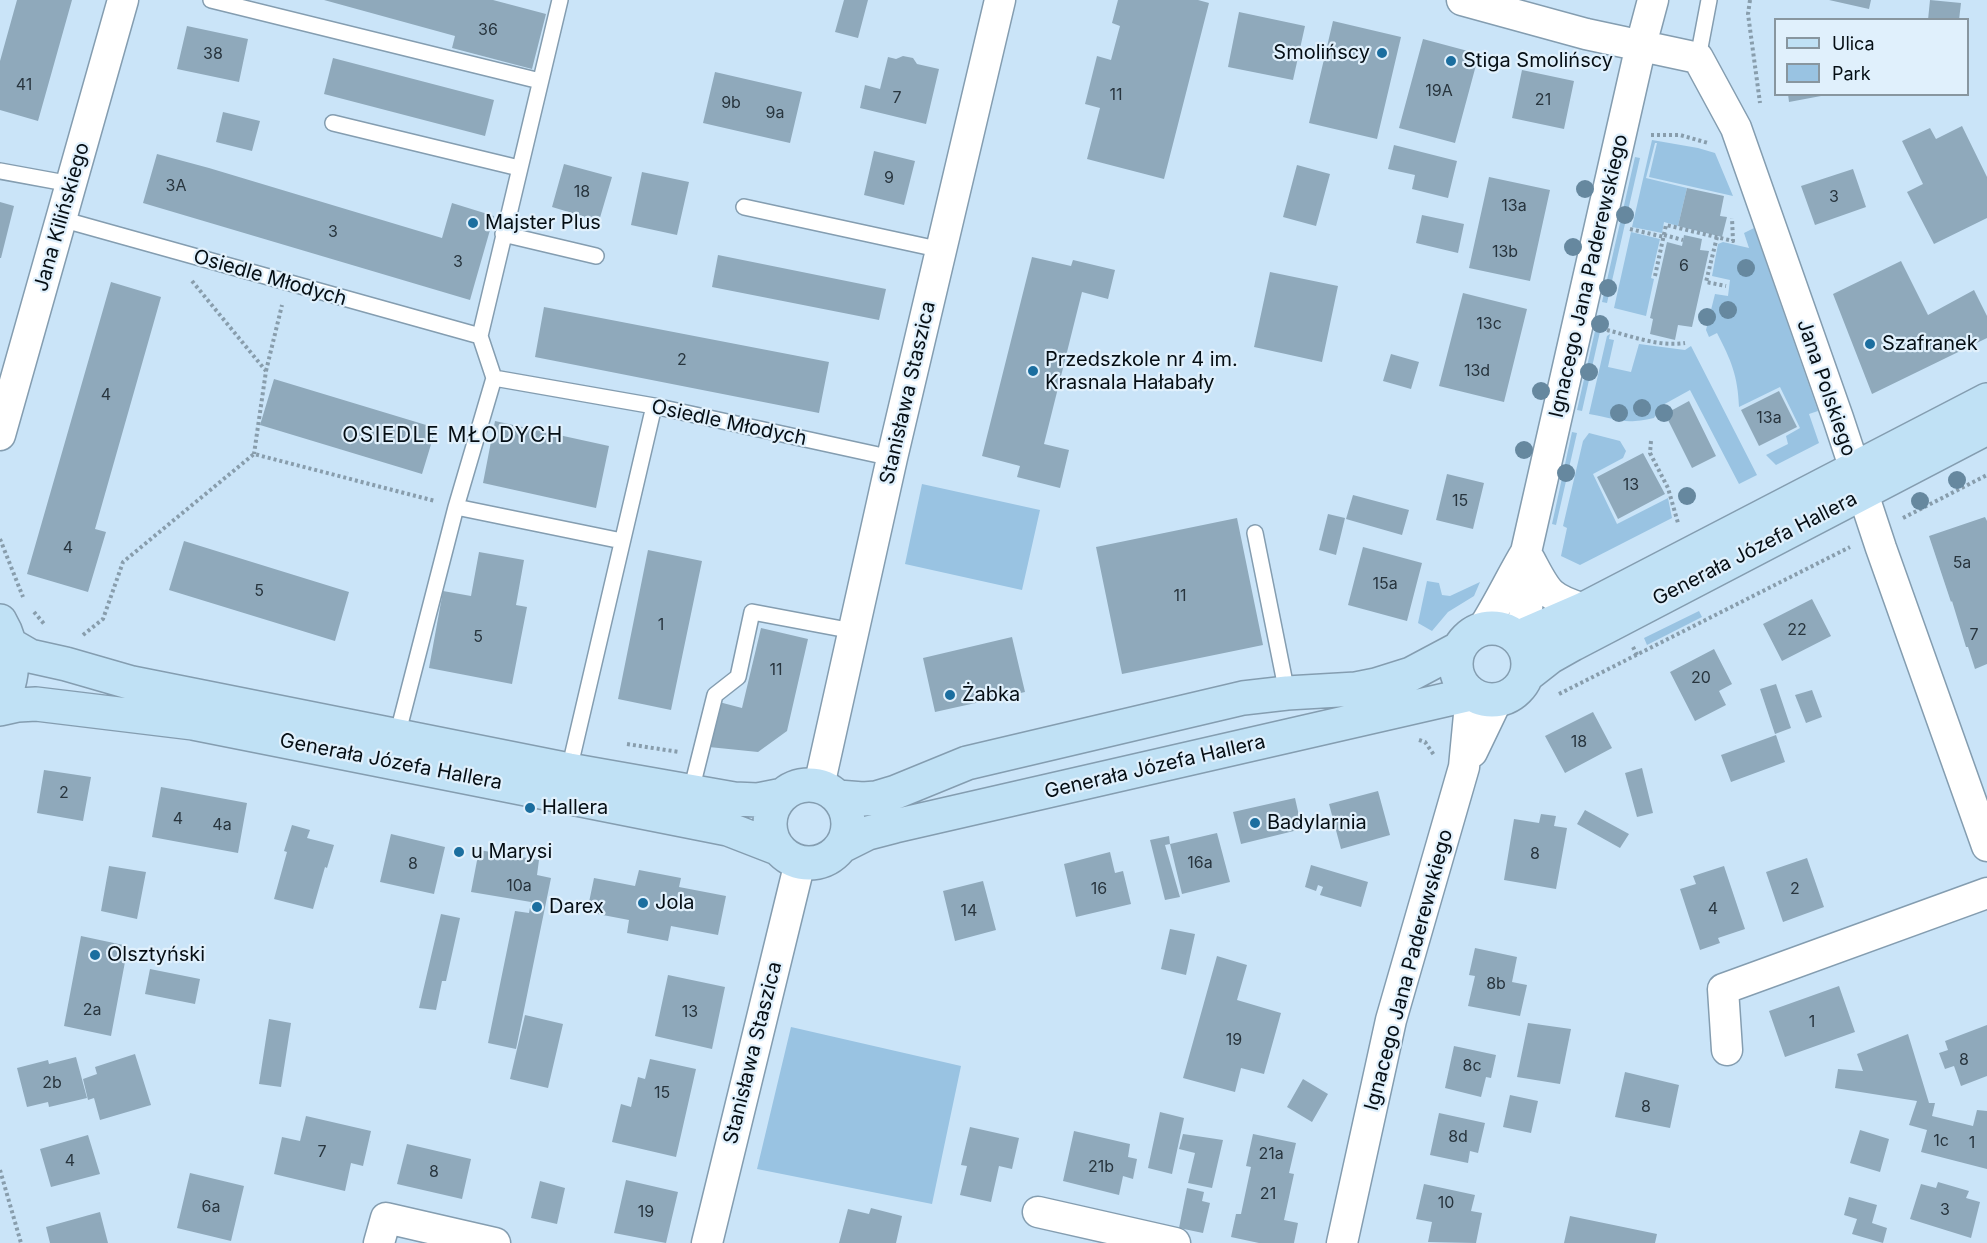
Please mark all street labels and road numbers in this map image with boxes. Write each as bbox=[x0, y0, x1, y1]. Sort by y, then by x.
street label: Ignacego Jana Paderewskiego bbox=[1545, 132, 1633, 420]
street label: Jana Kilińskiego bbox=[29, 140, 95, 294]
street label: Osiedle Młodych bbox=[191, 245, 349, 311]
street label: Stanisława Staszica bbox=[875, 299, 941, 487]
street label: Jana Polskiego bbox=[1791, 316, 1861, 460]
street label: Osiedle Młodych bbox=[649, 395, 809, 451]
street label: Generała Józefa Hallera bbox=[1649, 487, 1861, 611]
street label: Generała Józefa Hallera bbox=[278, 729, 504, 795]
street label: Generała Józefa Hallera bbox=[1042, 730, 1268, 804]
street label: Ignacego Jana Paderewskiego bbox=[1360, 827, 1458, 1113]
street label: Stanisława Staszica bbox=[719, 959, 787, 1147]

